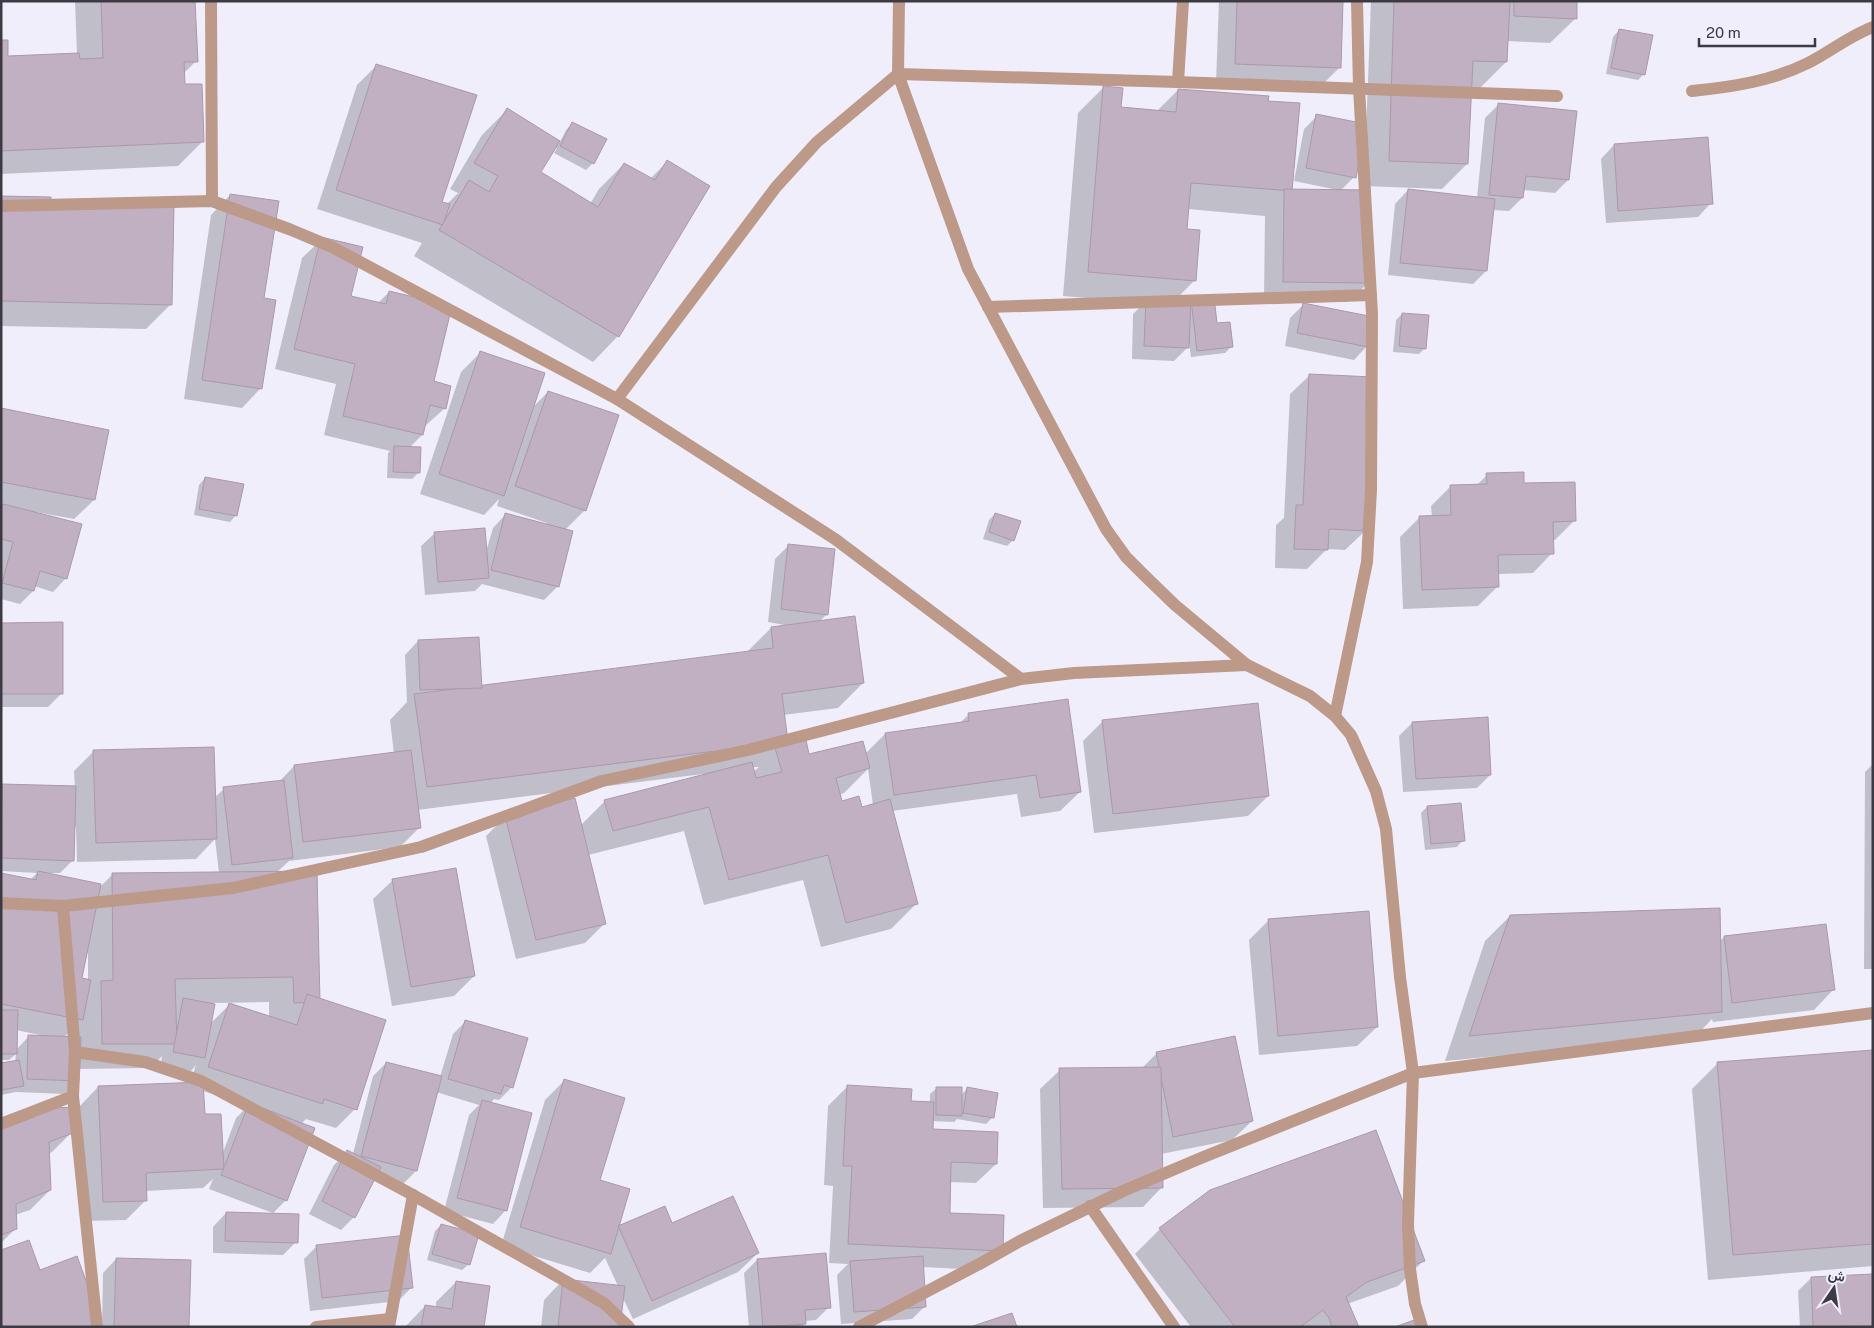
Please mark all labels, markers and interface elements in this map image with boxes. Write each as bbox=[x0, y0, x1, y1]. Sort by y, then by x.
scale bar bbox=[1699, 15, 1815, 47]
text: 20 m bbox=[1706, 24, 1741, 41]
north arrow bbox=[1809, 1263, 1859, 1313]
text: ش bbox=[1827, 1266, 1847, 1286]

